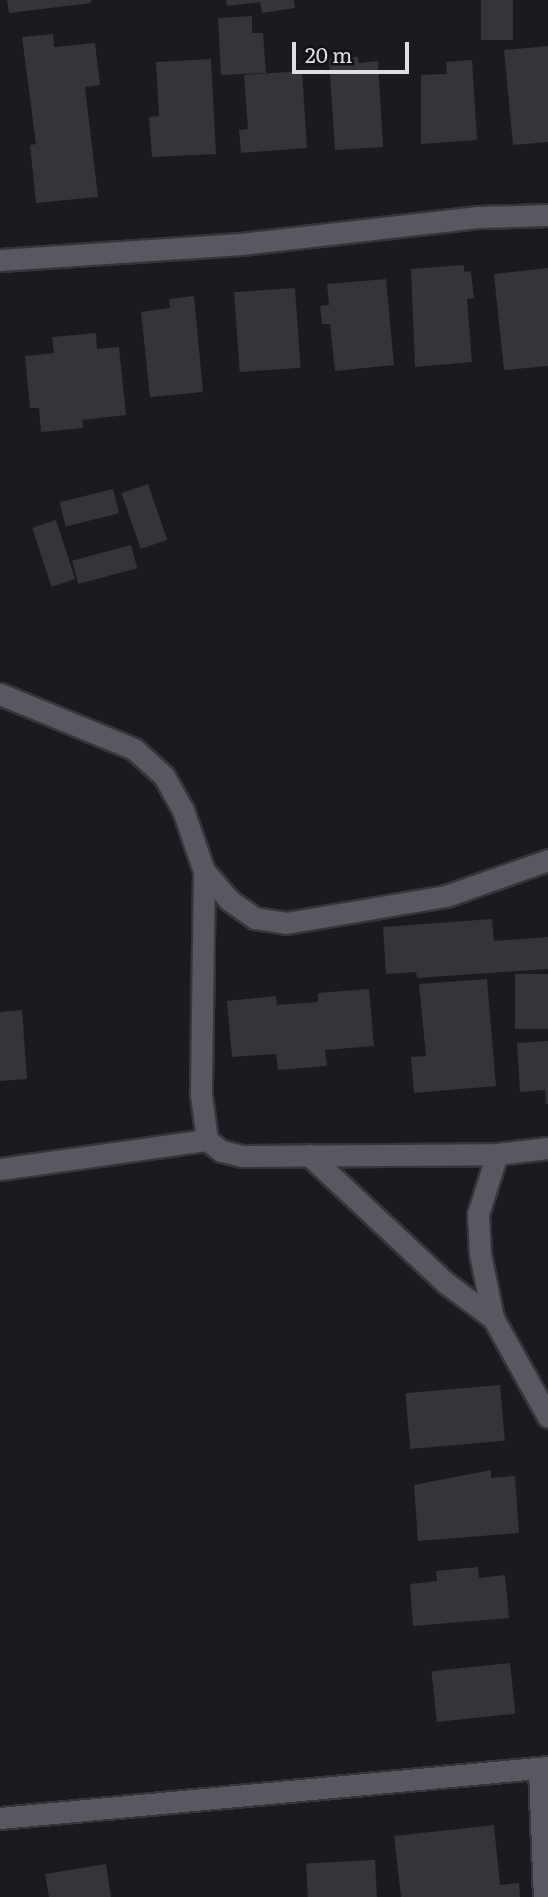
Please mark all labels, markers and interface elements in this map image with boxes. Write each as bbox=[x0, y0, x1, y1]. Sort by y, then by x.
scale bar bbox=[296, 28, 413, 72]
text: 20 m bbox=[305, 38, 352, 69]

